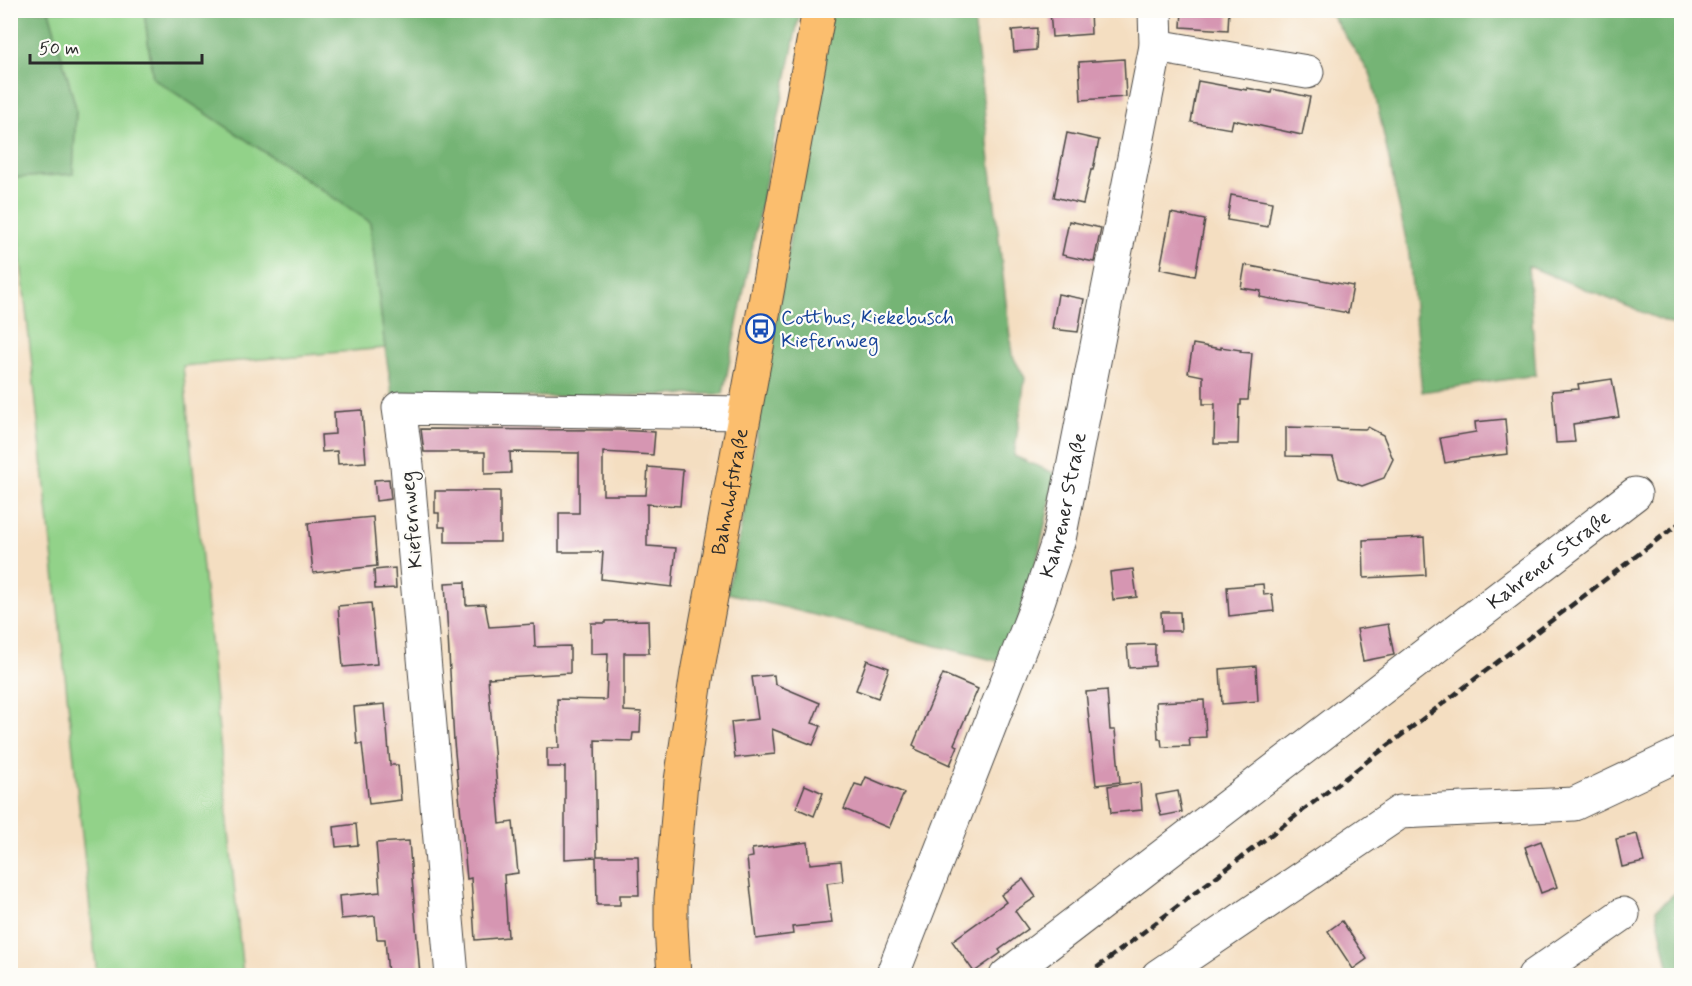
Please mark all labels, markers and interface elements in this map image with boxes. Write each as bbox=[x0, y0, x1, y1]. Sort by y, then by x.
scale bar bbox=[30, 27, 202, 65]
text: 50 m bbox=[39, 37, 79, 61]
place label: Cottbus, Kiekebusch Kiefernweg bbox=[781, 305, 954, 356]
bus stop icon: Cottbus, Kiekebusch Kiefernweg bbox=[744, 313, 776, 345]
street label: Bahnhofstraße bbox=[705, 426, 755, 557]
street label: Kahrener Straße bbox=[1033, 430, 1093, 581]
street label: Kiefernweg bbox=[394, 470, 431, 570]
street label: Kahrener Straße bbox=[1482, 504, 1616, 616]

